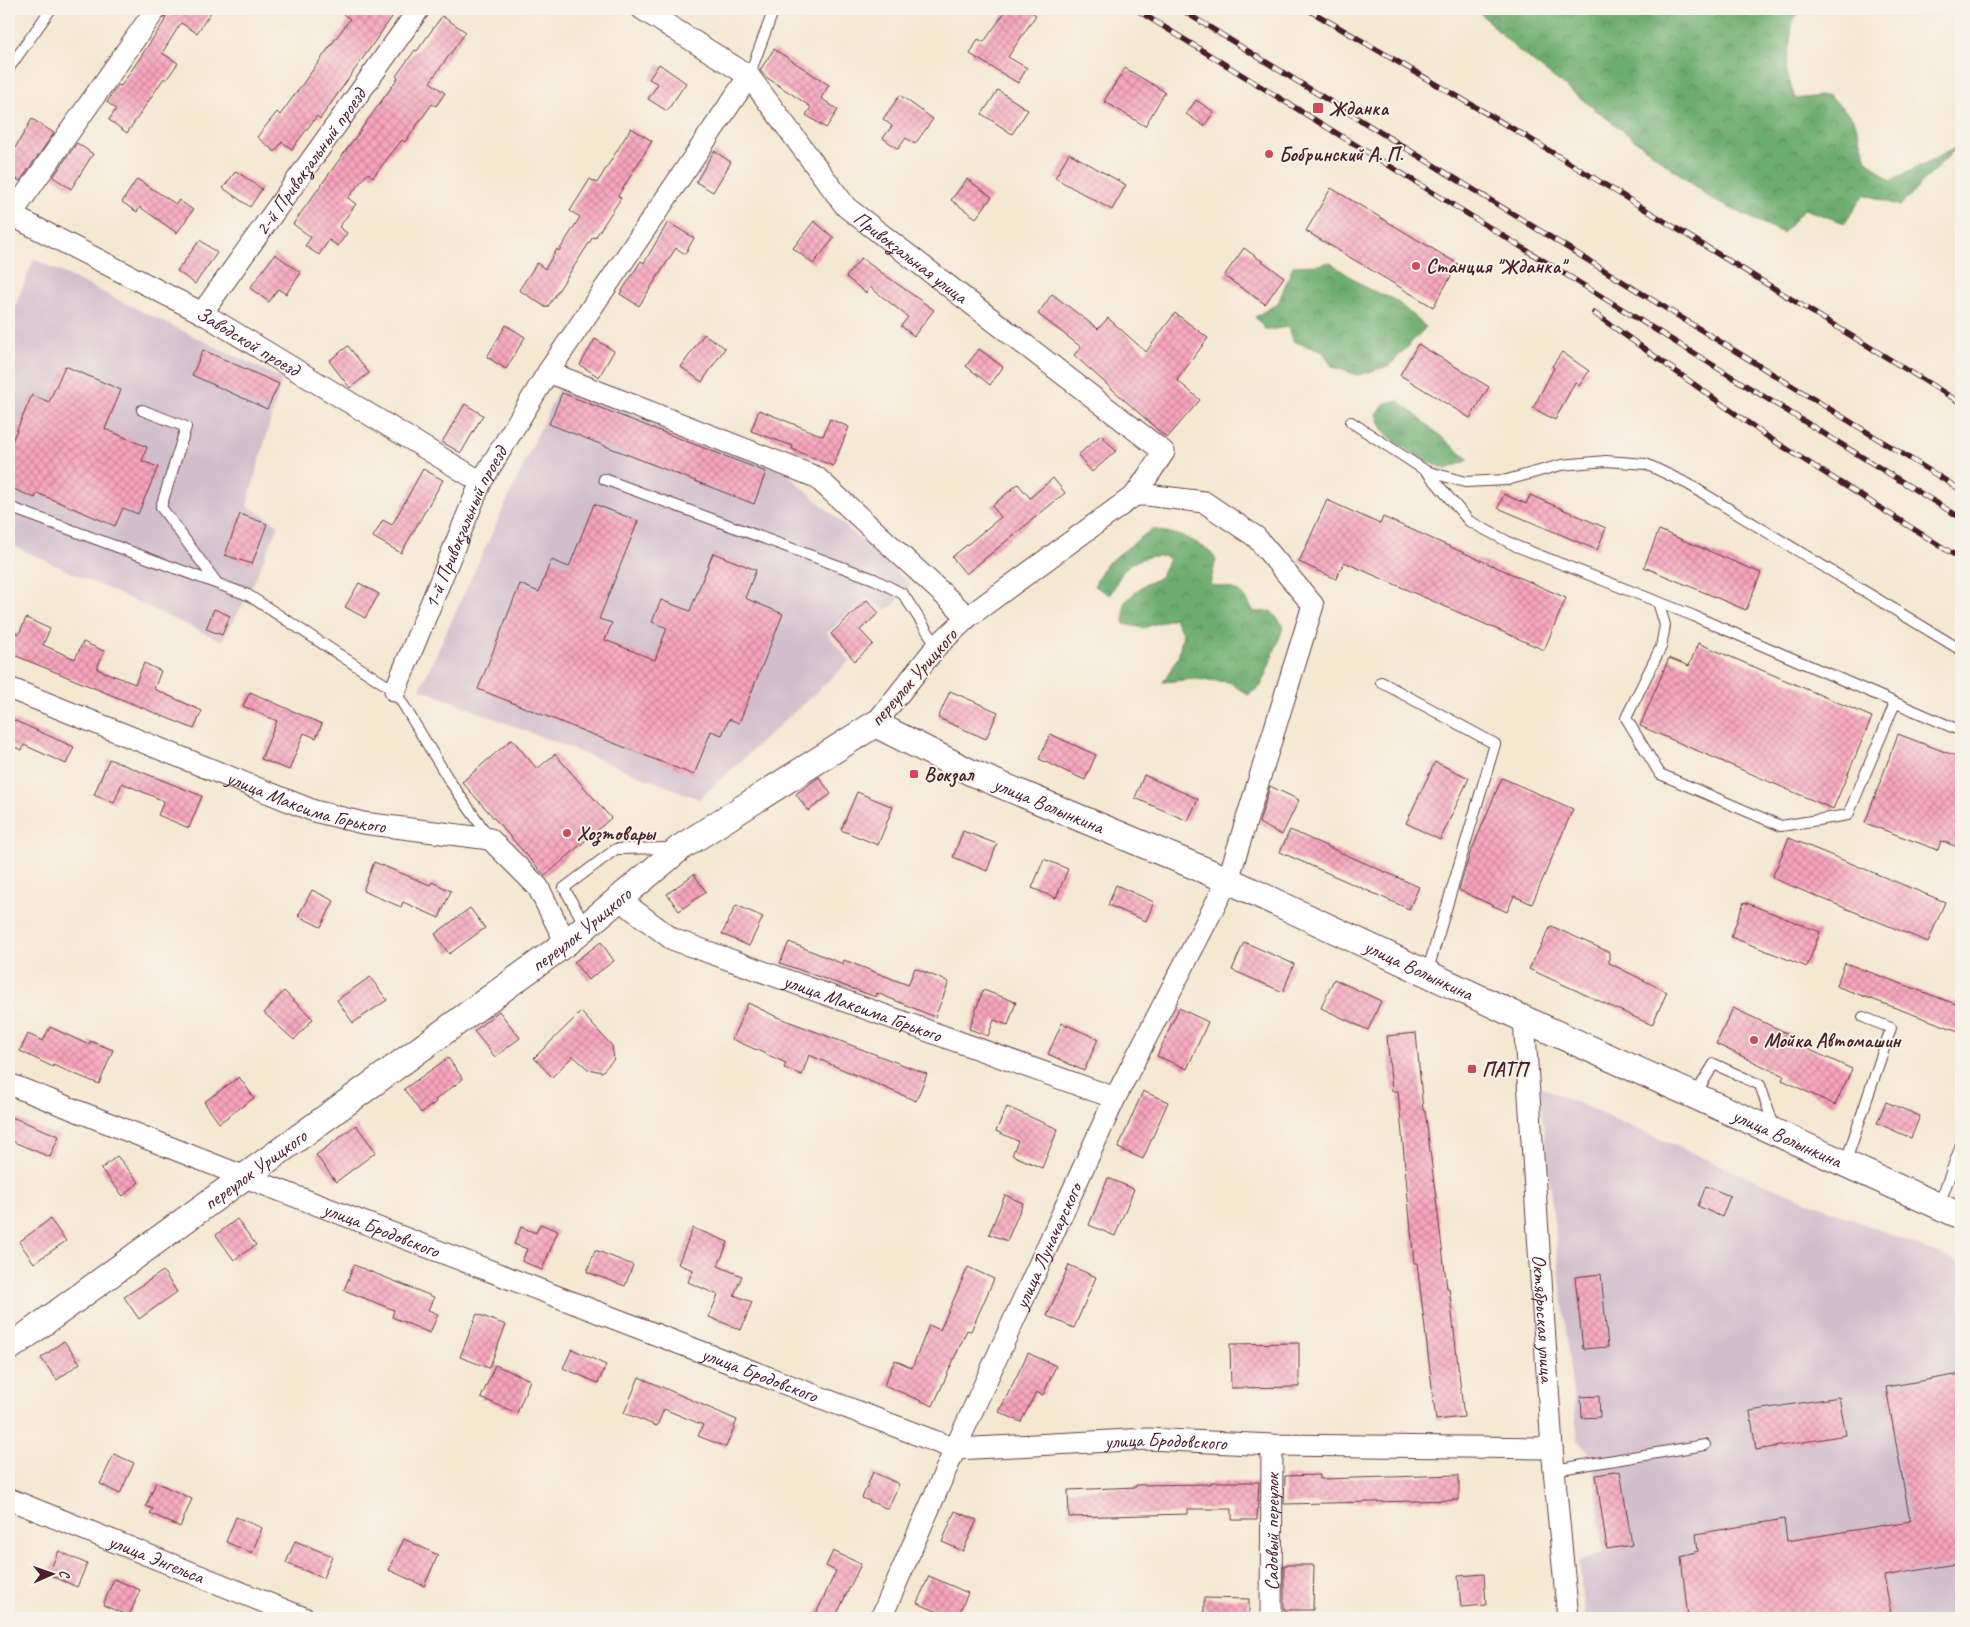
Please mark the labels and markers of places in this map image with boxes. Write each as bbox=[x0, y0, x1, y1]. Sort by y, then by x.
place label: Жданка bbox=[1329, 96, 1389, 121]
marker: Жданка bbox=[1311, 101, 1325, 115]
place label: Бобринский А. П. bbox=[1279, 142, 1404, 167]
marker: Бобринский А. П. bbox=[1263, 148, 1275, 160]
place label: Станция "Жданка" bbox=[1426, 254, 1569, 279]
marker: Станция "Жданка" bbox=[1410, 260, 1422, 272]
place label: Вокзал bbox=[924, 762, 975, 788]
marker: Вокзал bbox=[908, 768, 920, 780]
place label: Хозтовары bbox=[577, 821, 657, 847]
marker: Хозтовары bbox=[561, 827, 573, 839]
place label: Мойка Автомашин bbox=[1764, 1028, 1902, 1053]
marker: Мойка Автомашин bbox=[1748, 1034, 1760, 1046]
place label: ПАТП bbox=[1482, 1057, 1531, 1082]
marker: ПАТП bbox=[1466, 1063, 1478, 1075]

